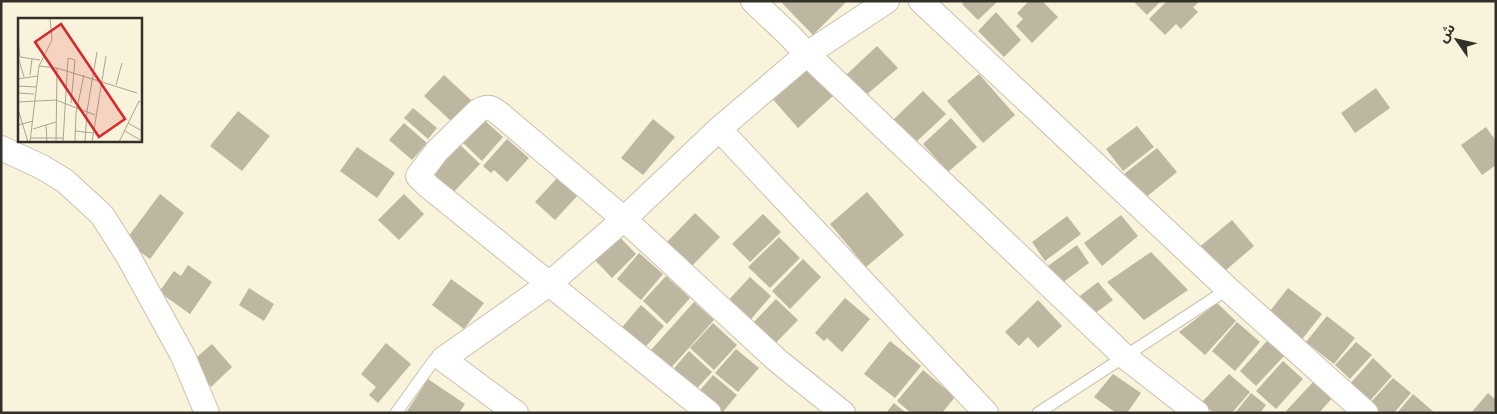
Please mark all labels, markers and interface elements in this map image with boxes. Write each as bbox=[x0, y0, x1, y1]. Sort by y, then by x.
north arrow bbox=[1432, 15, 1482, 65]
inset map bbox=[18, 18, 141, 141]
text: ش bbox=[1434, 20, 1458, 45]

